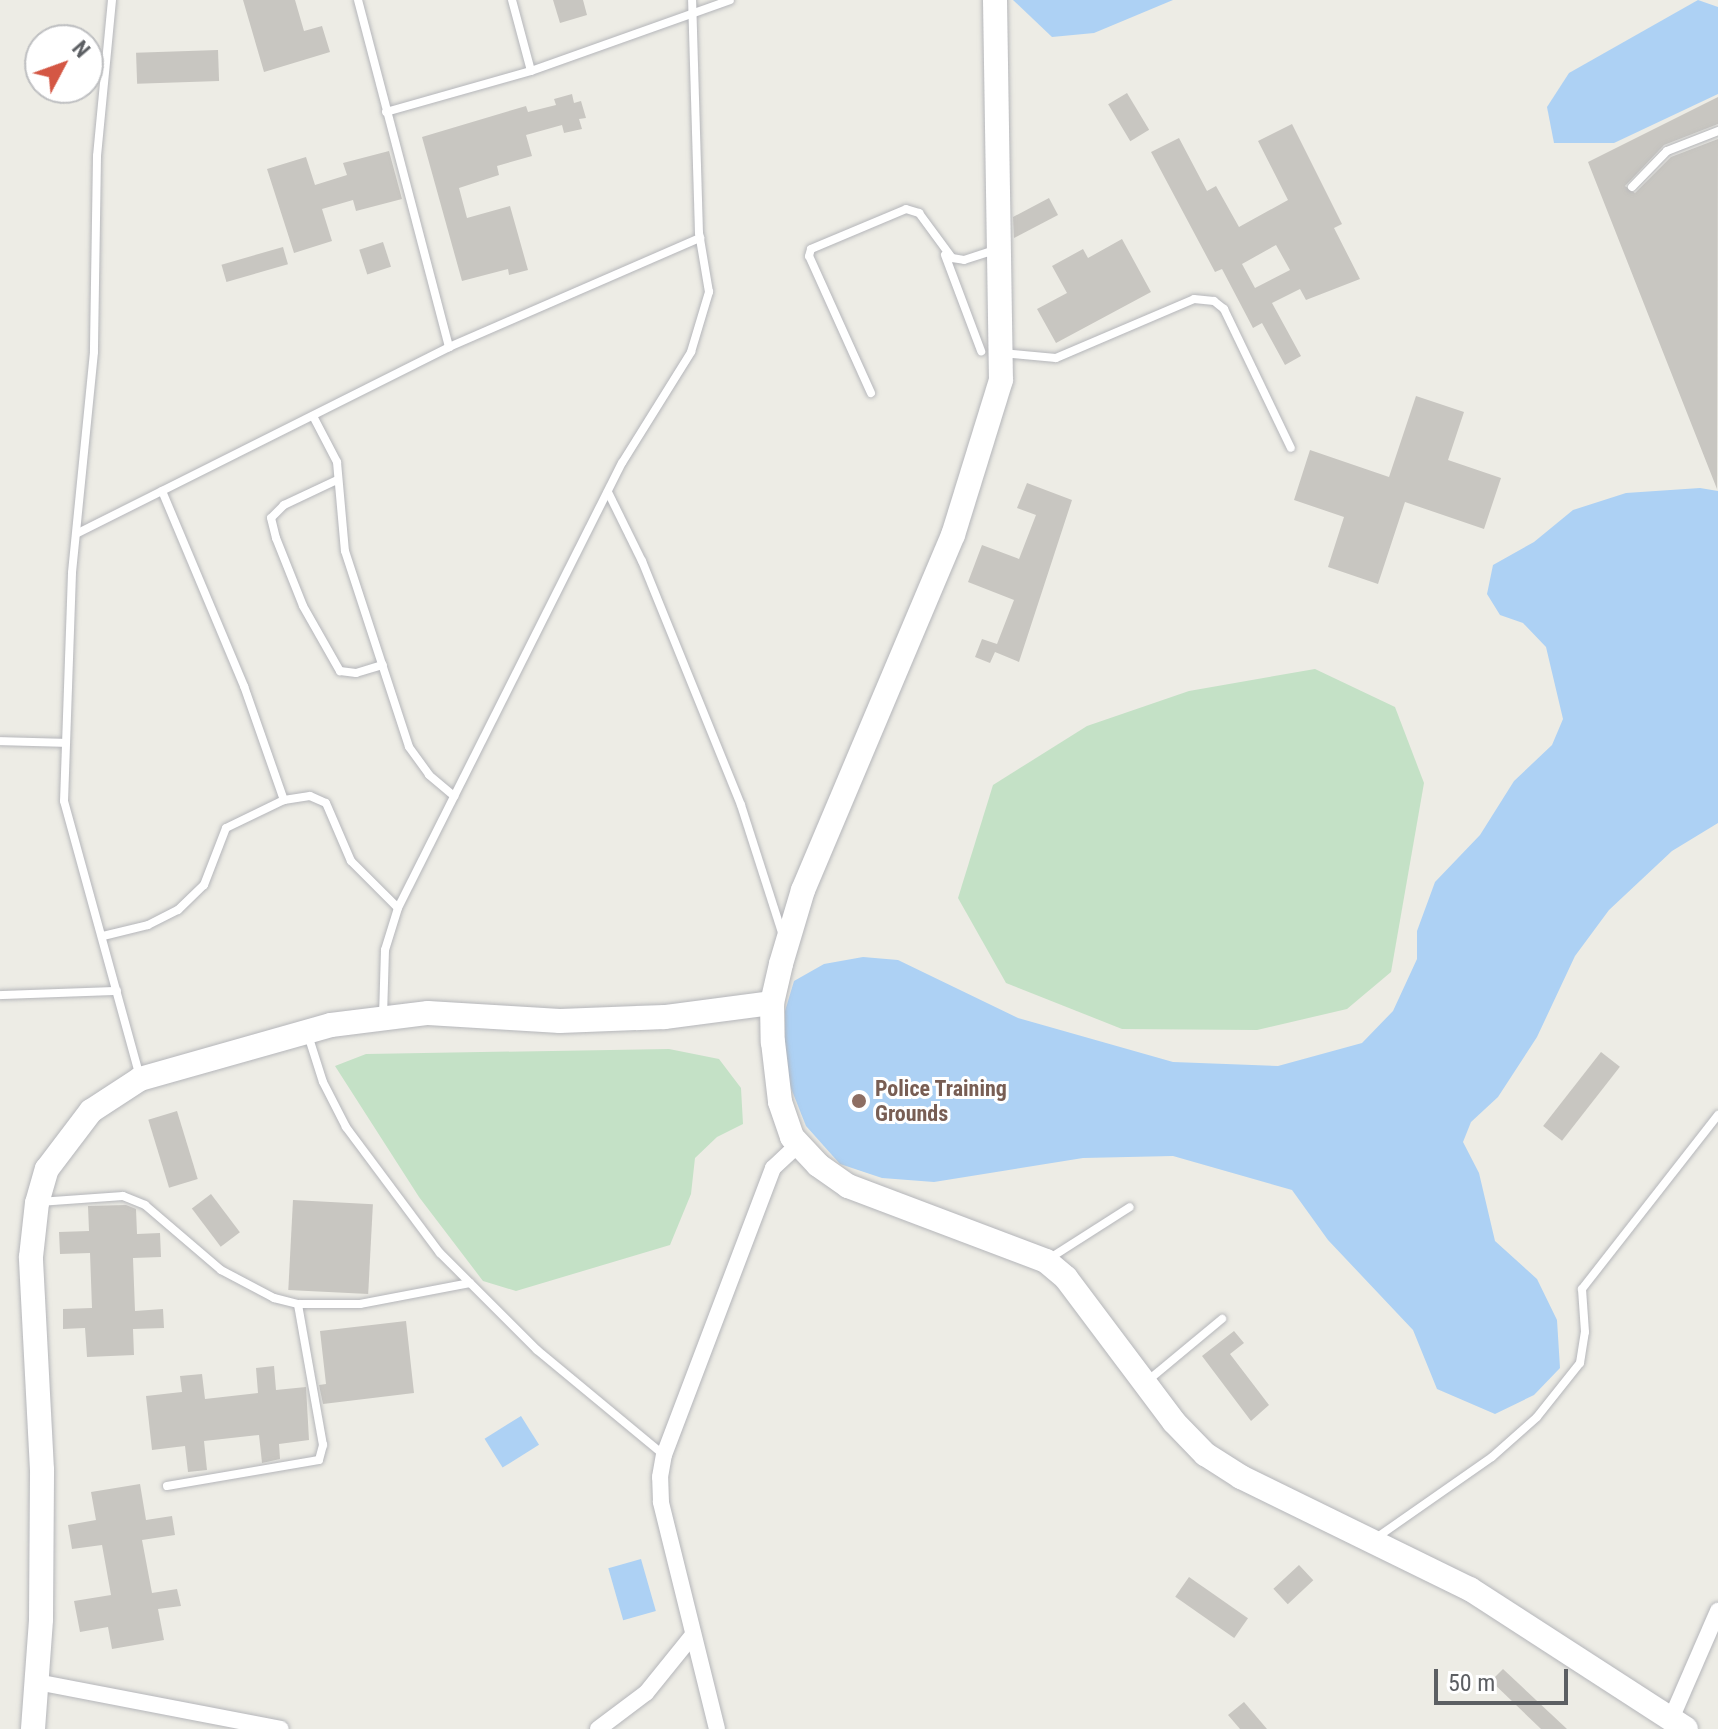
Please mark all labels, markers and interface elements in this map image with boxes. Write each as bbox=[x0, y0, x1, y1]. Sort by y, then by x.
north arrow bbox=[24, 24, 104, 104]
text: N bbox=[67, 36, 95, 63]
place label: Police Training Grounds bbox=[875, 1075, 1007, 1126]
marker: Police Training Grounds bbox=[850, 1092, 868, 1110]
scale bar bbox=[1438, 1653, 1572, 1703]
text: 50 m bbox=[1448, 1669, 1495, 1697]

